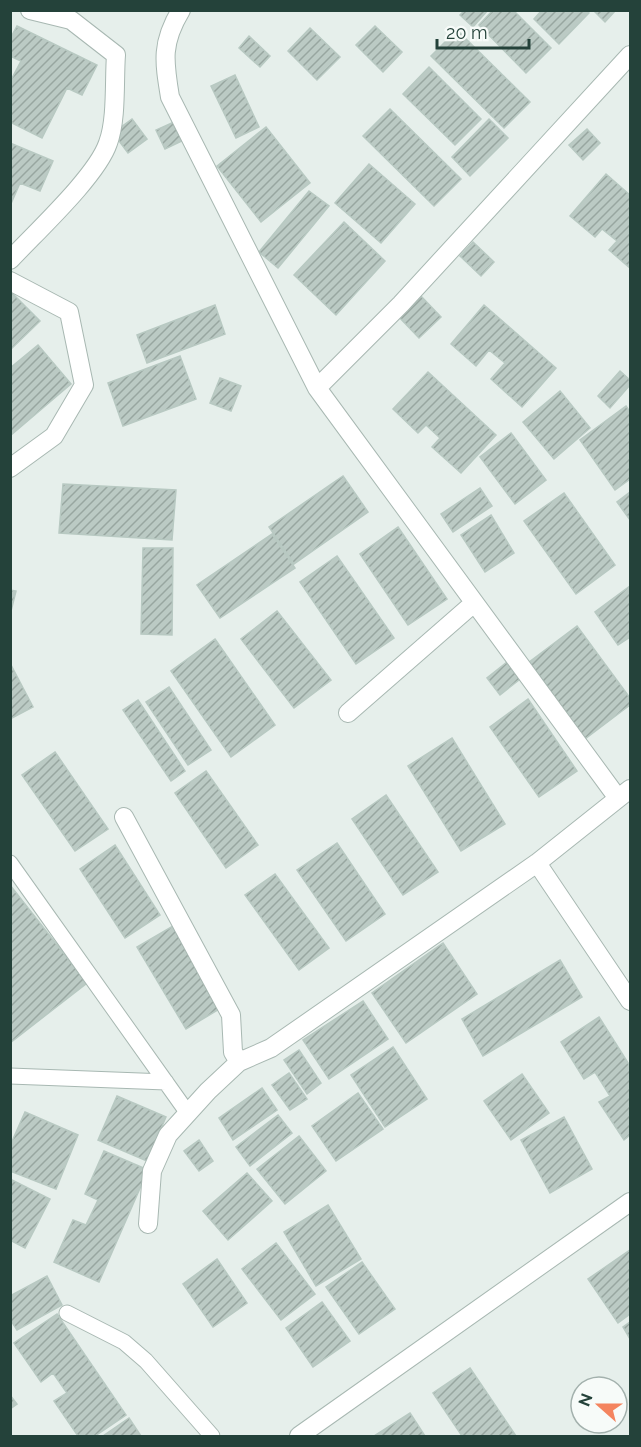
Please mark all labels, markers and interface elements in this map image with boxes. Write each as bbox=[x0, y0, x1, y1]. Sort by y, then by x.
scale bar bbox=[437, 12, 528, 50]
text: 20 m bbox=[446, 22, 488, 43]
north arrow bbox=[569, 1375, 629, 1435]
text: N bbox=[574, 1391, 597, 1409]

